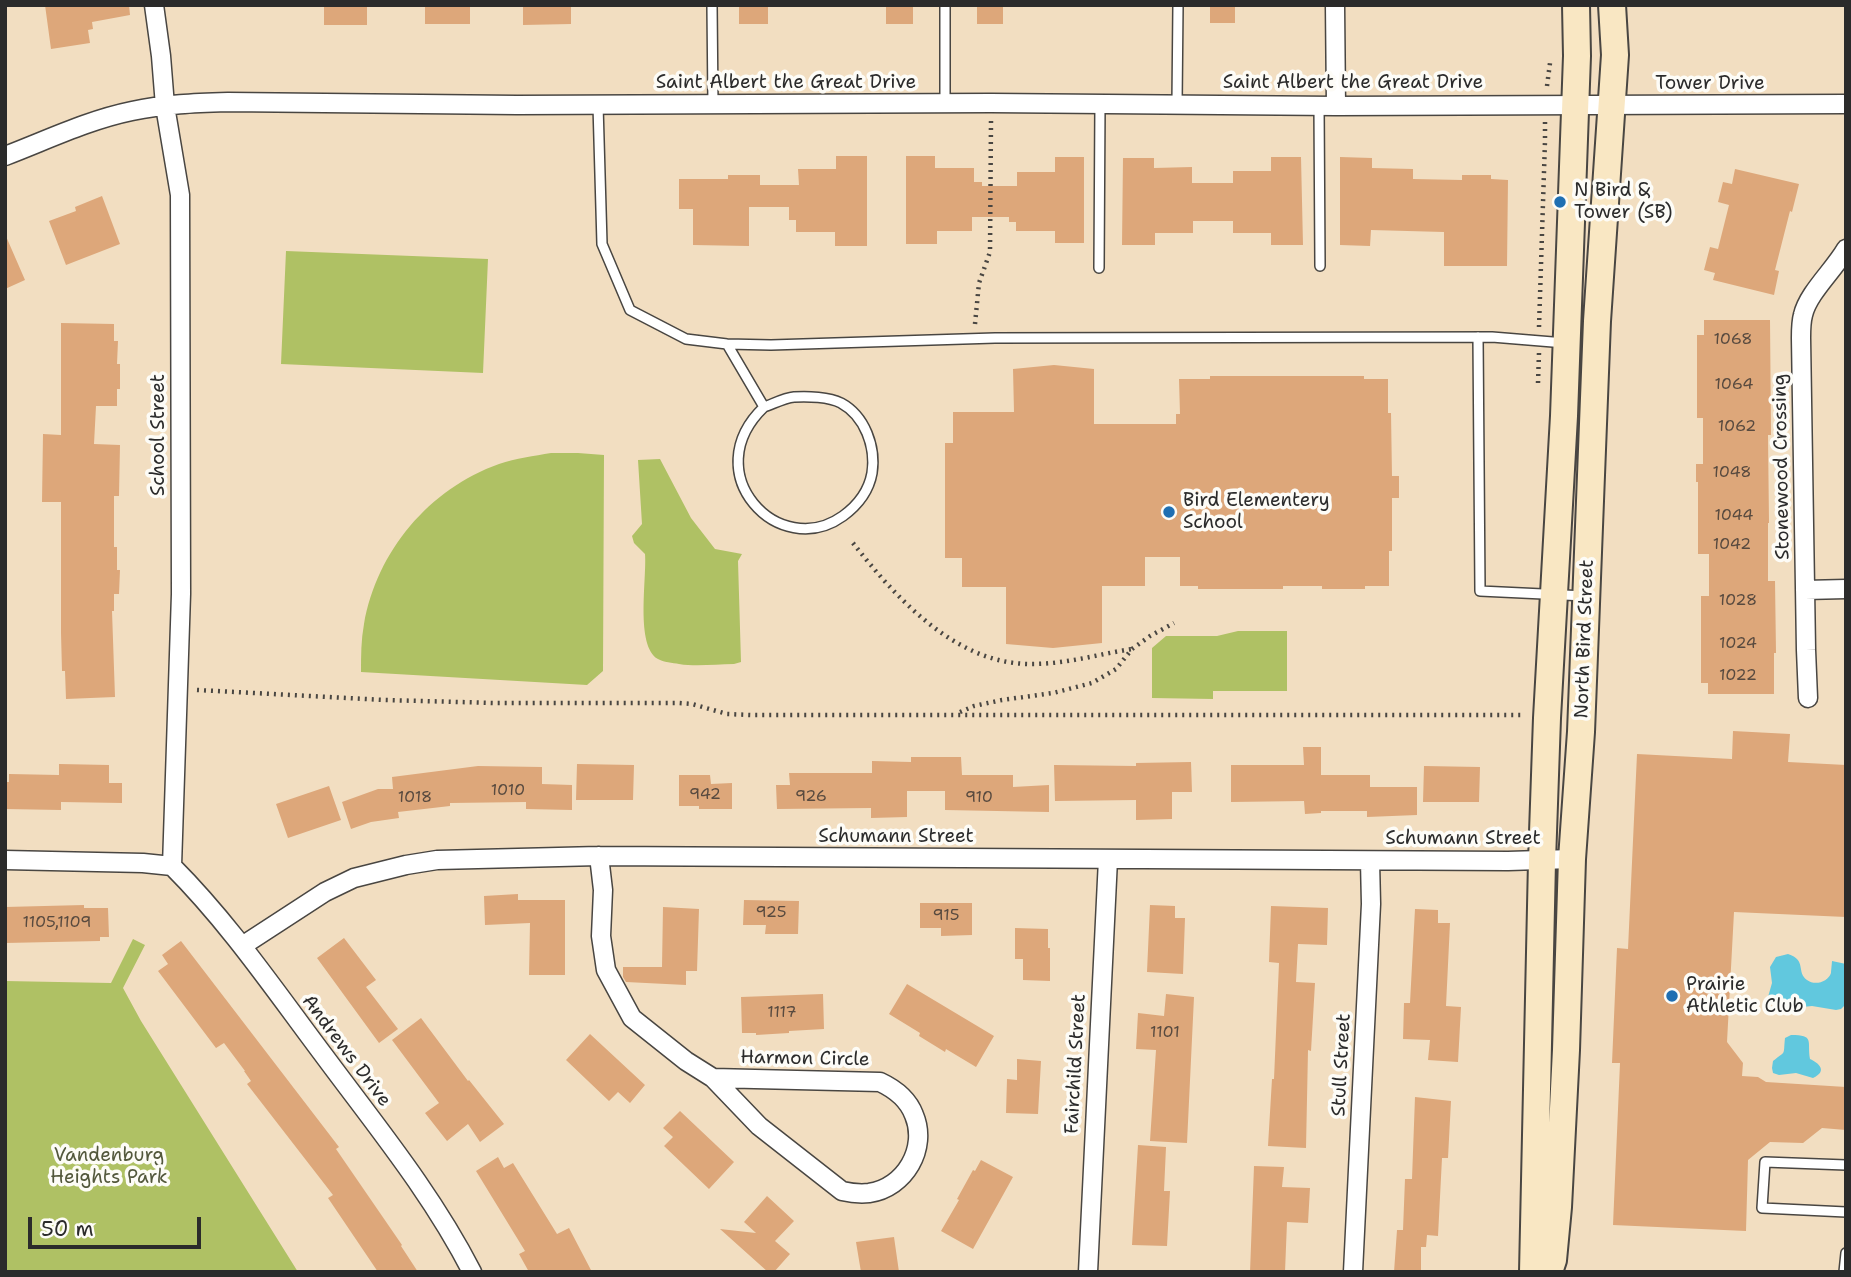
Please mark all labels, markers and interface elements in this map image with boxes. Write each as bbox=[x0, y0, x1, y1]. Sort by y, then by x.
street label: Saint Albert the Great Drive bbox=[656, 72, 916, 94]
street label: Saint Albert the Great Drive bbox=[1223, 72, 1483, 94]
street label: Tower Drive bbox=[1655, 73, 1765, 95]
place label: N Bird & Tower (SB) bbox=[1574, 180, 1673, 224]
marker: N Bird & Tower (SB) bbox=[1552, 194, 1568, 210]
house number: 1068 bbox=[1714, 330, 1752, 350]
street label: School Street bbox=[148, 374, 170, 496]
street label: Stonewood Crossing bbox=[1769, 374, 1795, 560]
house number: 1064 bbox=[1715, 375, 1753, 395]
house number: 1062 bbox=[1718, 417, 1756, 437]
house number: 1048 bbox=[1713, 463, 1751, 483]
place label: Bird Elementery School bbox=[1183, 490, 1330, 534]
marker: Bird Elementery School bbox=[1161, 504, 1177, 520]
house number: 1044 bbox=[1715, 506, 1753, 526]
house number: 1042 bbox=[1713, 535, 1751, 555]
street label: North Bird Street bbox=[1571, 559, 1599, 719]
house number: 1028 bbox=[1719, 591, 1757, 611]
house number: 1024 bbox=[1719, 634, 1757, 654]
house number: 1022 bbox=[1719, 666, 1757, 686]
house number: 1010 bbox=[491, 781, 525, 801]
house number: 942 bbox=[689, 785, 721, 805]
house number: 926 bbox=[795, 787, 827, 807]
house number: 1018 bbox=[398, 788, 432, 808]
house number: 910 bbox=[965, 788, 993, 808]
street label: Schumann Street bbox=[818, 826, 974, 848]
street label: Schumann Street bbox=[1385, 828, 1541, 850]
house number: 925 bbox=[755, 903, 787, 923]
house number: 915 bbox=[933, 906, 959, 926]
house number: 1105,1109 bbox=[22, 913, 92, 933]
place label: Prairie Athletic Club bbox=[1686, 974, 1804, 1018]
marker: Prairie Athletic Club bbox=[1664, 988, 1680, 1004]
street label: Andrews Drive bbox=[297, 991, 395, 1111]
street label: Fairchild Street bbox=[1061, 993, 1091, 1135]
house number: 1117 bbox=[767, 1003, 797, 1023]
street label: Stull Street bbox=[1328, 1013, 1356, 1117]
house number: 1101 bbox=[1150, 1023, 1180, 1043]
street label: Harmon Circle bbox=[740, 1046, 870, 1072]
park label: Vandenburg Heights Park bbox=[50, 1145, 168, 1189]
scale bar bbox=[32, 1204, 205, 1248]
text: 50 m bbox=[41, 1215, 94, 1243]

